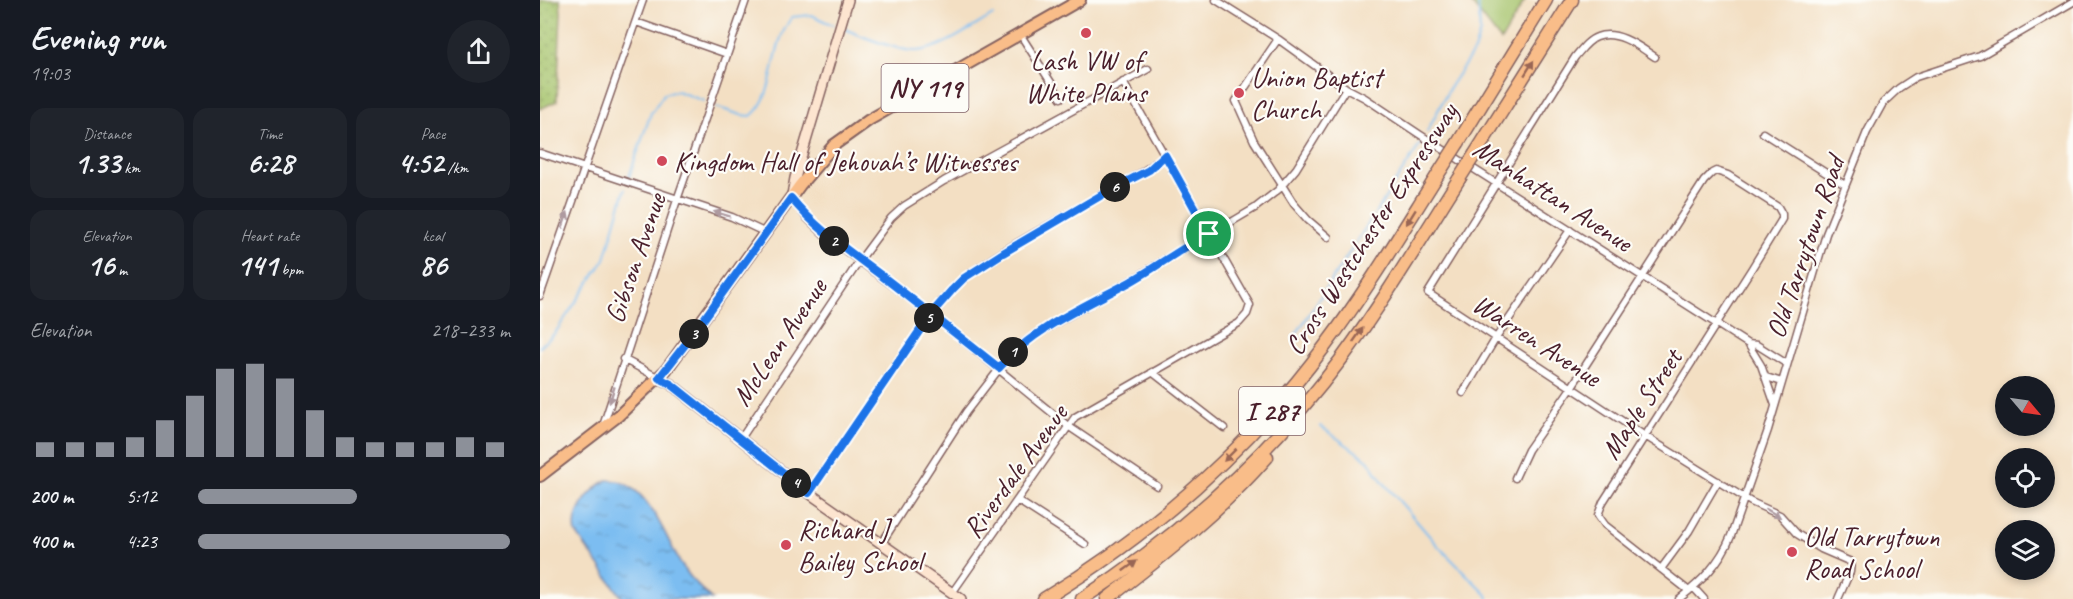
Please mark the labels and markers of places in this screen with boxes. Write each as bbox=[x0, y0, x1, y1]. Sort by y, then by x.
marker: Lash VW of White Plains bbox=[1079, 26, 1093, 40]
place label: Lash VW of White Plains bbox=[1025, 43, 1149, 110]
place label: Union Baptist Church bbox=[1251, 60, 1385, 127]
marker: Union Baptist Church bbox=[1232, 86, 1246, 100]
place label: Kingdom Hall of Jehovah’s Witnesses bbox=[674, 144, 1019, 179]
marker: Kingdom Hall of Jehovah’s Witnesses bbox=[655, 154, 669, 168]
pin: 6 bbox=[1100, 172, 1130, 202]
pin bbox=[1183, 208, 1234, 259]
pin: 2 bbox=[819, 226, 849, 256]
pin: 5 bbox=[914, 303, 944, 333]
pin: 3 bbox=[679, 319, 709, 349]
pin: 1 bbox=[998, 337, 1028, 367]
pin: 4 bbox=[781, 468, 811, 498]
place label: Richard J Bailey School bbox=[798, 512, 927, 579]
place label: Old Tarrytown Road School bbox=[1804, 519, 1940, 586]
marker: Richard J Bailey School bbox=[779, 538, 793, 552]
marker: Old Tarrytown Road School bbox=[1785, 545, 1799, 559]

